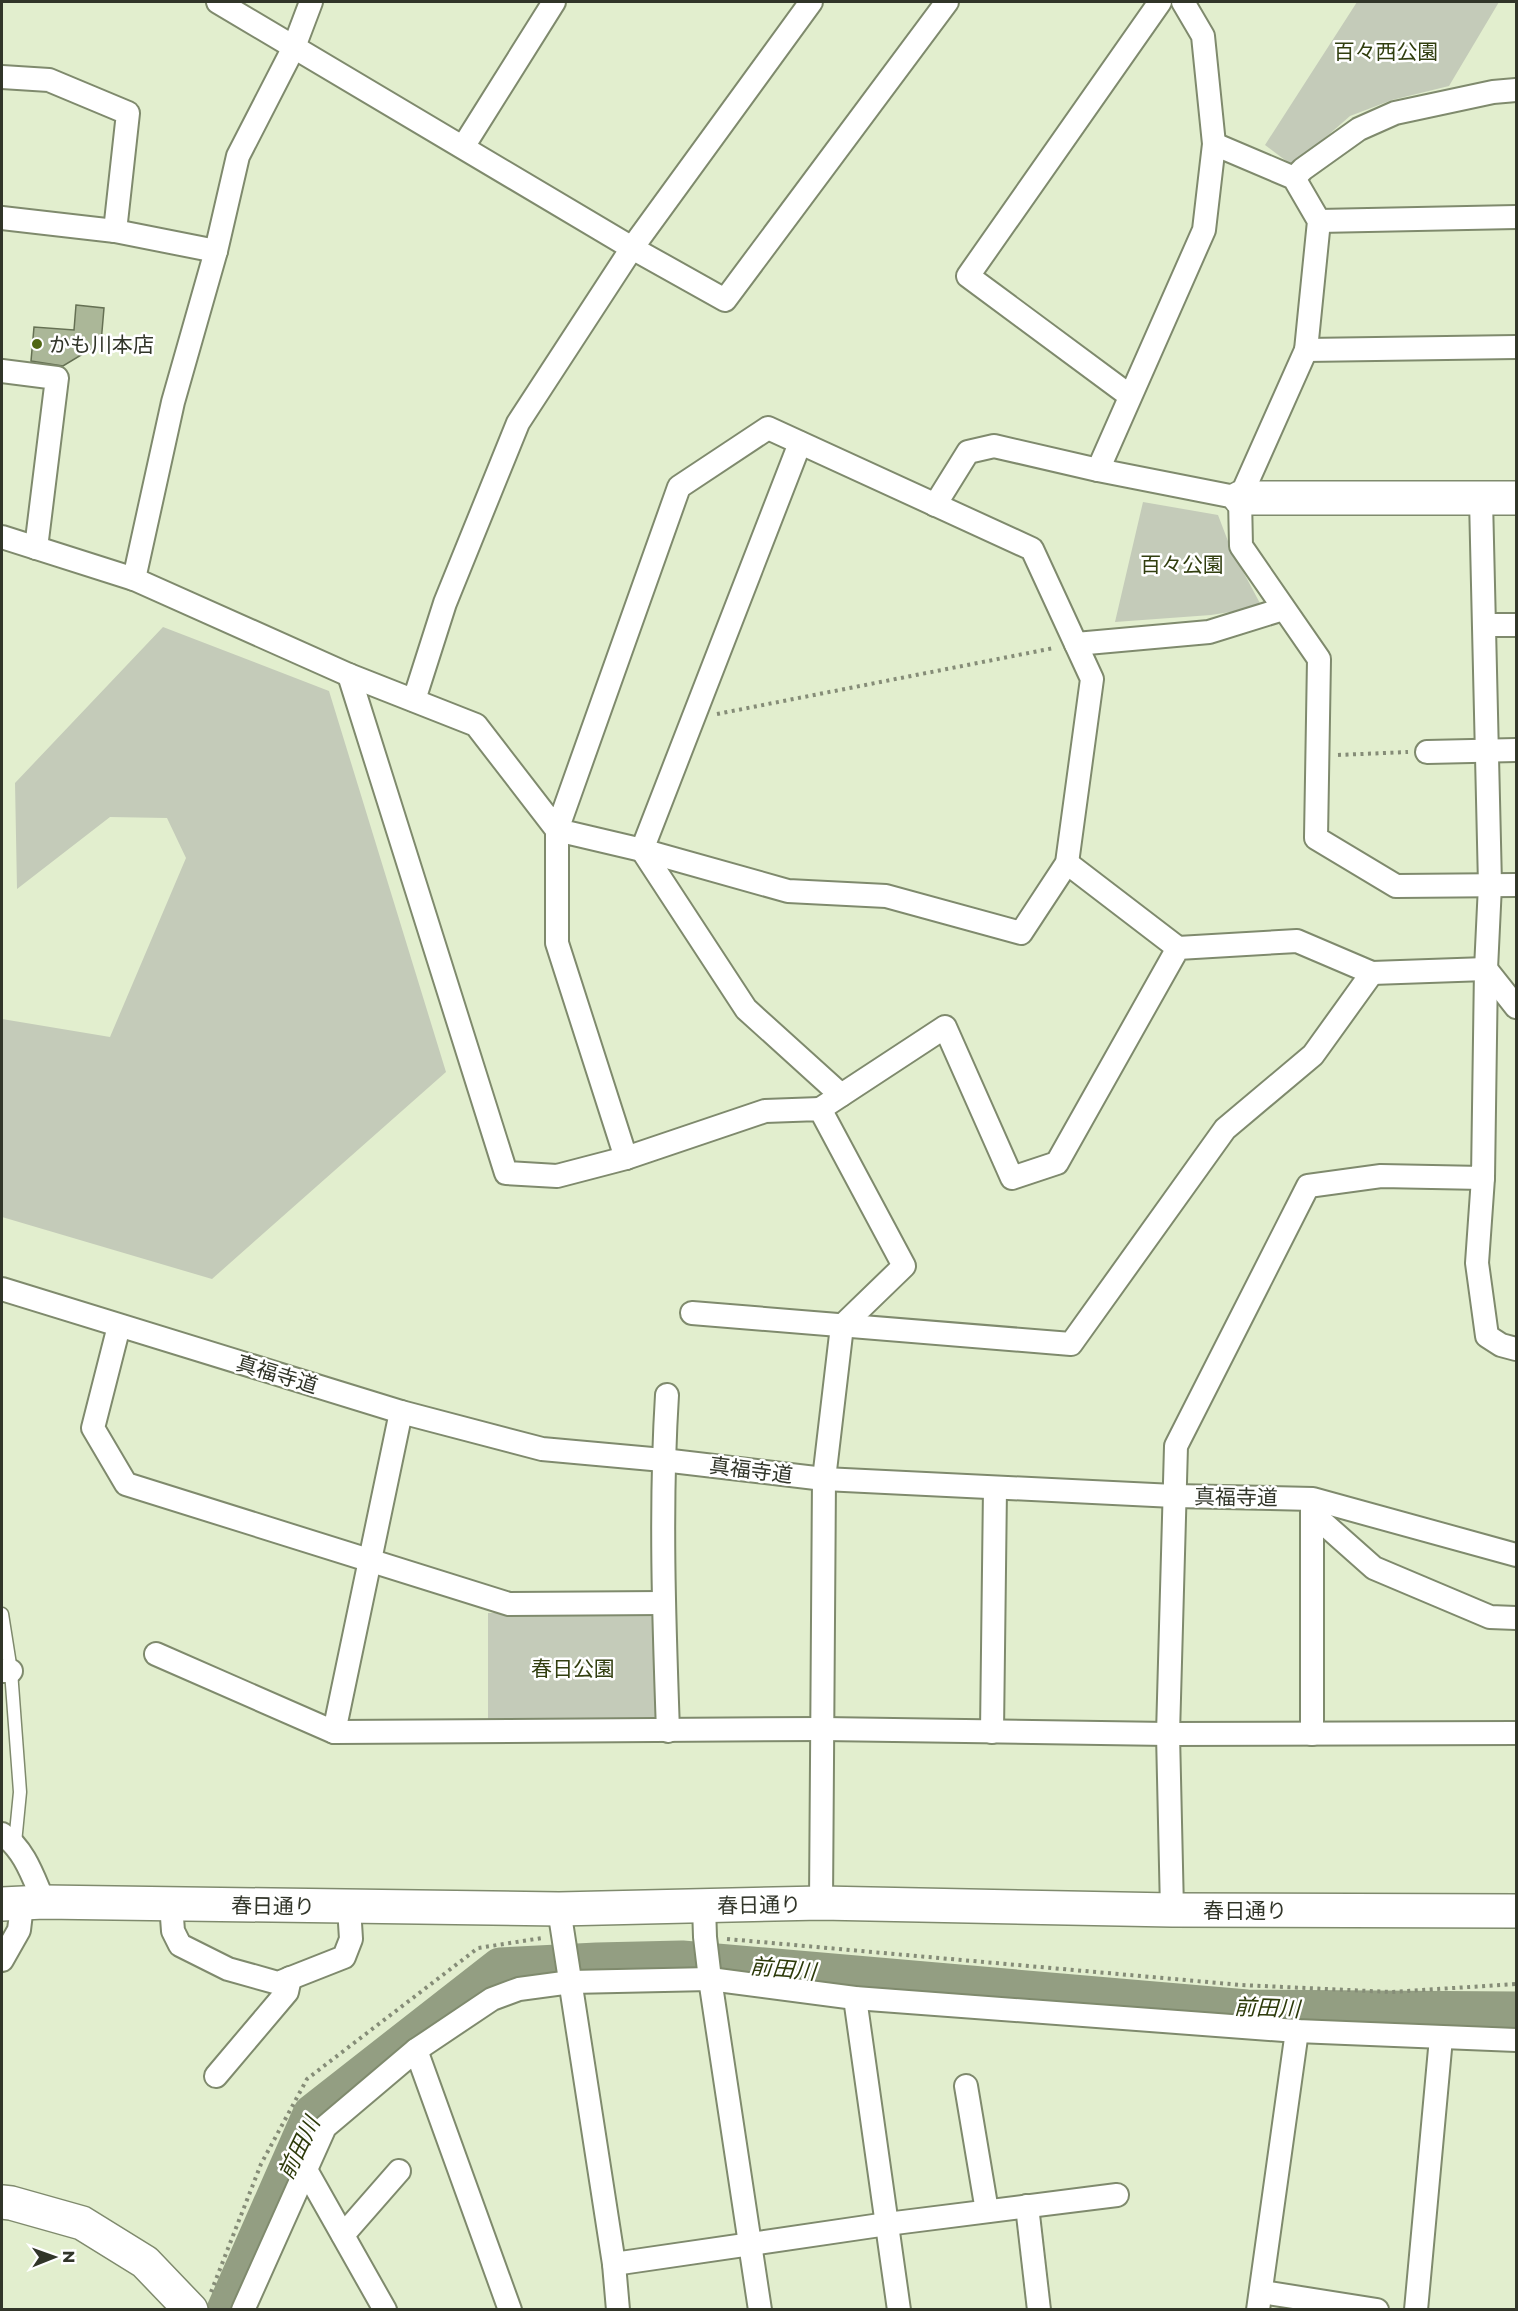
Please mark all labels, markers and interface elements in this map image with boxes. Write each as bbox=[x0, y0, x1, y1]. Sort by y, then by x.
park label: 百々西公園 bbox=[1334, 39, 1439, 64]
place label: かも川本店 bbox=[49, 332, 154, 357]
marker: かも川本店 bbox=[30, 337, 44, 351]
park label: 百々公園 bbox=[1140, 552, 1224, 577]
street label: 真福寺道 bbox=[233, 1350, 321, 1398]
street label: 真福寺道 bbox=[708, 1452, 794, 1488]
street label: 真福寺道 bbox=[1194, 1484, 1278, 1510]
park label: 春日公園 bbox=[531, 1656, 615, 1681]
street label: 春日通り bbox=[717, 1892, 801, 1918]
street label: 春日通り bbox=[231, 1893, 315, 1919]
street label: 春日通り bbox=[1203, 1898, 1287, 1923]
water label: 前田川 bbox=[749, 1953, 819, 1985]
water label: 前田川 bbox=[1234, 1993, 1302, 2023]
water label: 前田川 bbox=[272, 2111, 326, 2184]
north arrow bbox=[24, 2227, 84, 2287]
text: N bbox=[59, 2250, 78, 2263]

